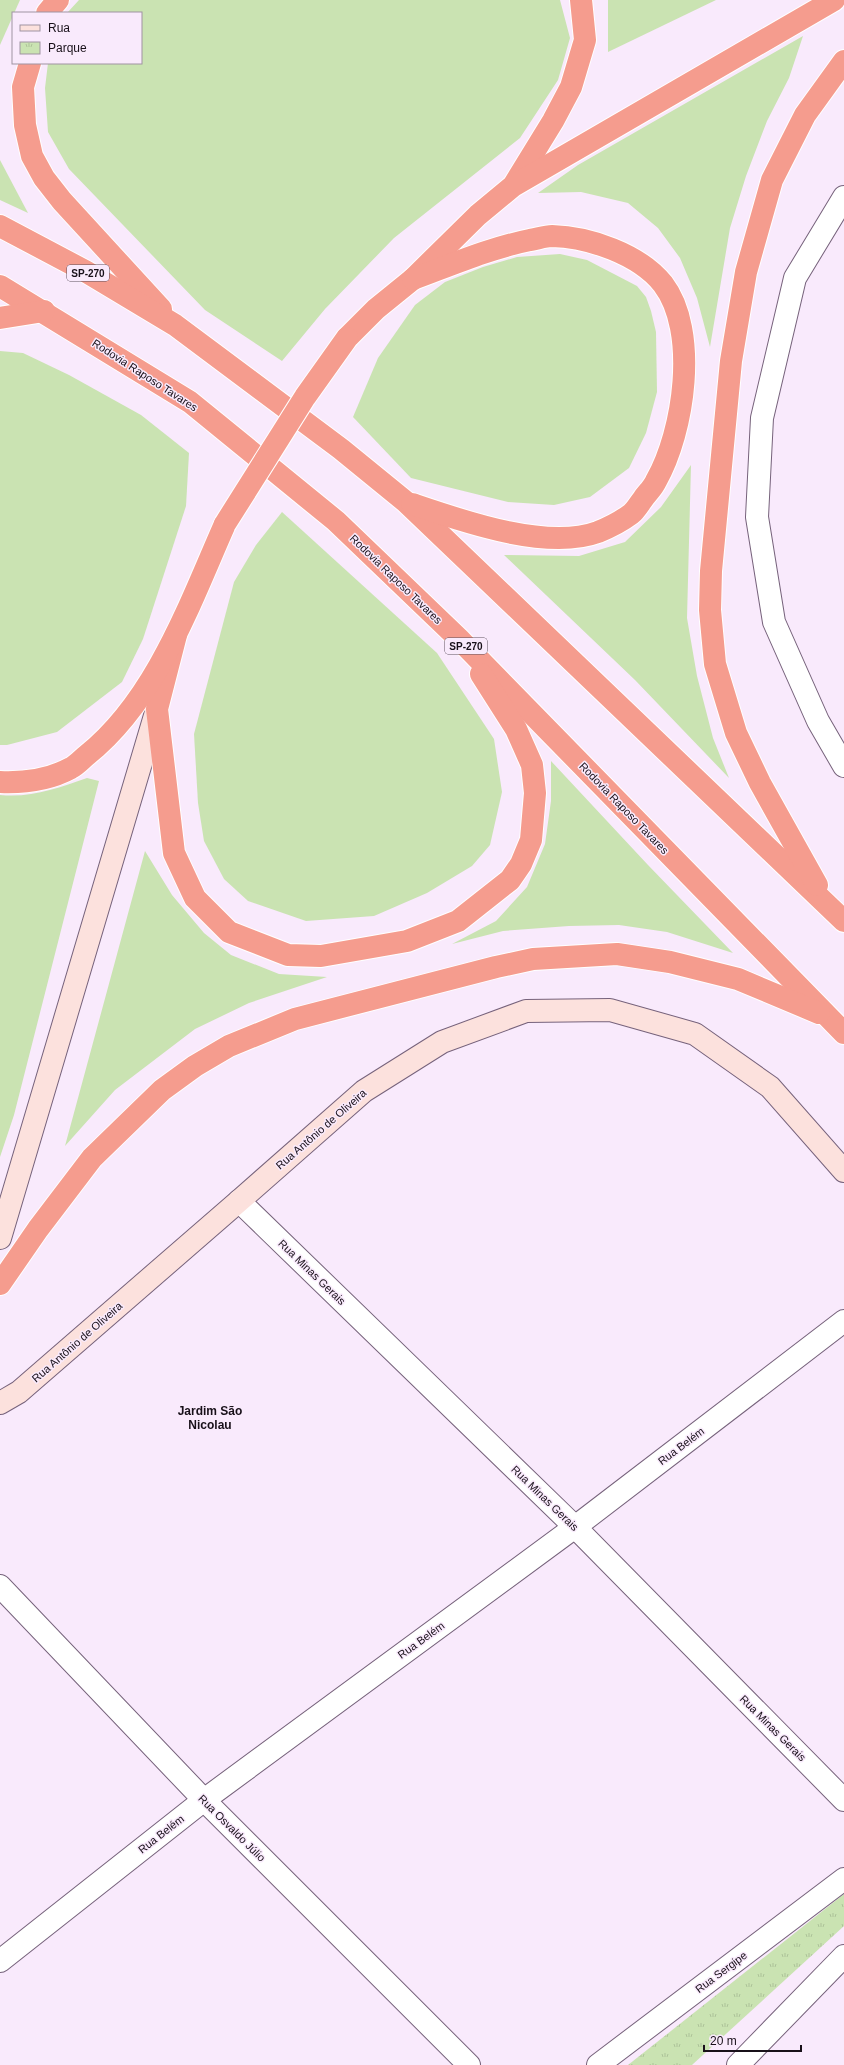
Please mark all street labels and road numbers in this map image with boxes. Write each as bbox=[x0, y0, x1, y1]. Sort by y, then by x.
road number: SP-270 bbox=[67, 265, 109, 281]
street label: Rodovia Raposo Tavares bbox=[90, 337, 200, 414]
street label: Rodovia Raposo Tavares bbox=[348, 532, 445, 626]
road number: SP-270 bbox=[445, 638, 487, 654]
street label: Rodovia Raposo Tavares bbox=[577, 760, 671, 857]
street label: Rua Antônio de Oliveira bbox=[273, 1086, 369, 1171]
street label: Rua Minas Gerais bbox=[276, 1237, 348, 1307]
street label: Rua Antônio de Oliveira bbox=[29, 1299, 125, 1384]
street label: Rua Belém bbox=[656, 1425, 706, 1467]
street label: Rua Minas Gerais bbox=[509, 1463, 581, 1533]
street label: Rua Belém bbox=[395, 1619, 447, 1661]
street label: Rua Minas Gerais bbox=[738, 1693, 809, 1764]
street label: Rua Osvaldo Júlio bbox=[196, 1792, 268, 1864]
street label: Rua Belém bbox=[136, 1813, 186, 1855]
street label: Rua Sergipe bbox=[693, 1949, 749, 1995]

